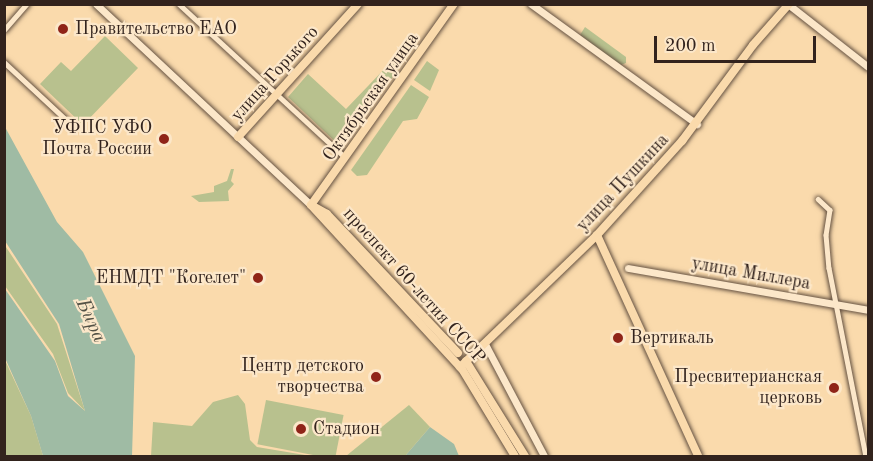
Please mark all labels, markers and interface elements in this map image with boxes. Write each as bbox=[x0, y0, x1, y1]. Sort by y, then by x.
place label: Правительство ЕАО bbox=[75, 18, 237, 40]
marker: Правительство ЕАО bbox=[56, 22, 70, 36]
street label: улица Горького bbox=[226, 22, 324, 126]
scale bar bbox=[657, 24, 819, 62]
street label: Октябрьская улица bbox=[318, 28, 424, 166]
text: 200 m bbox=[665, 37, 716, 55]
place label: УФПС УФО Почта России bbox=[42, 118, 152, 160]
street label: улица Пушкина bbox=[572, 130, 674, 236]
marker: УФПС УФО Почта России bbox=[157, 132, 171, 146]
street label: проспект 60-летия СССР bbox=[338, 204, 490, 368]
street label: улица Миллера bbox=[690, 253, 812, 295]
place label: ЕНМДТ "Когелет" bbox=[96, 267, 246, 289]
marker: ЕНМДТ "Когелет" bbox=[251, 271, 265, 285]
water label: Бира bbox=[69, 295, 111, 347]
place label: Вертикаль bbox=[630, 327, 714, 349]
marker: Вертикаль bbox=[611, 331, 625, 345]
place label: Центр детского творчества bbox=[241, 356, 364, 398]
place label: Пресвитерианская церковь bbox=[674, 367, 822, 410]
marker: Центр детского творчества bbox=[369, 370, 383, 384]
marker: Пресвитерианская церковь bbox=[827, 381, 841, 395]
place label: Стадион bbox=[313, 418, 380, 440]
marker: Стадион bbox=[294, 422, 308, 436]

